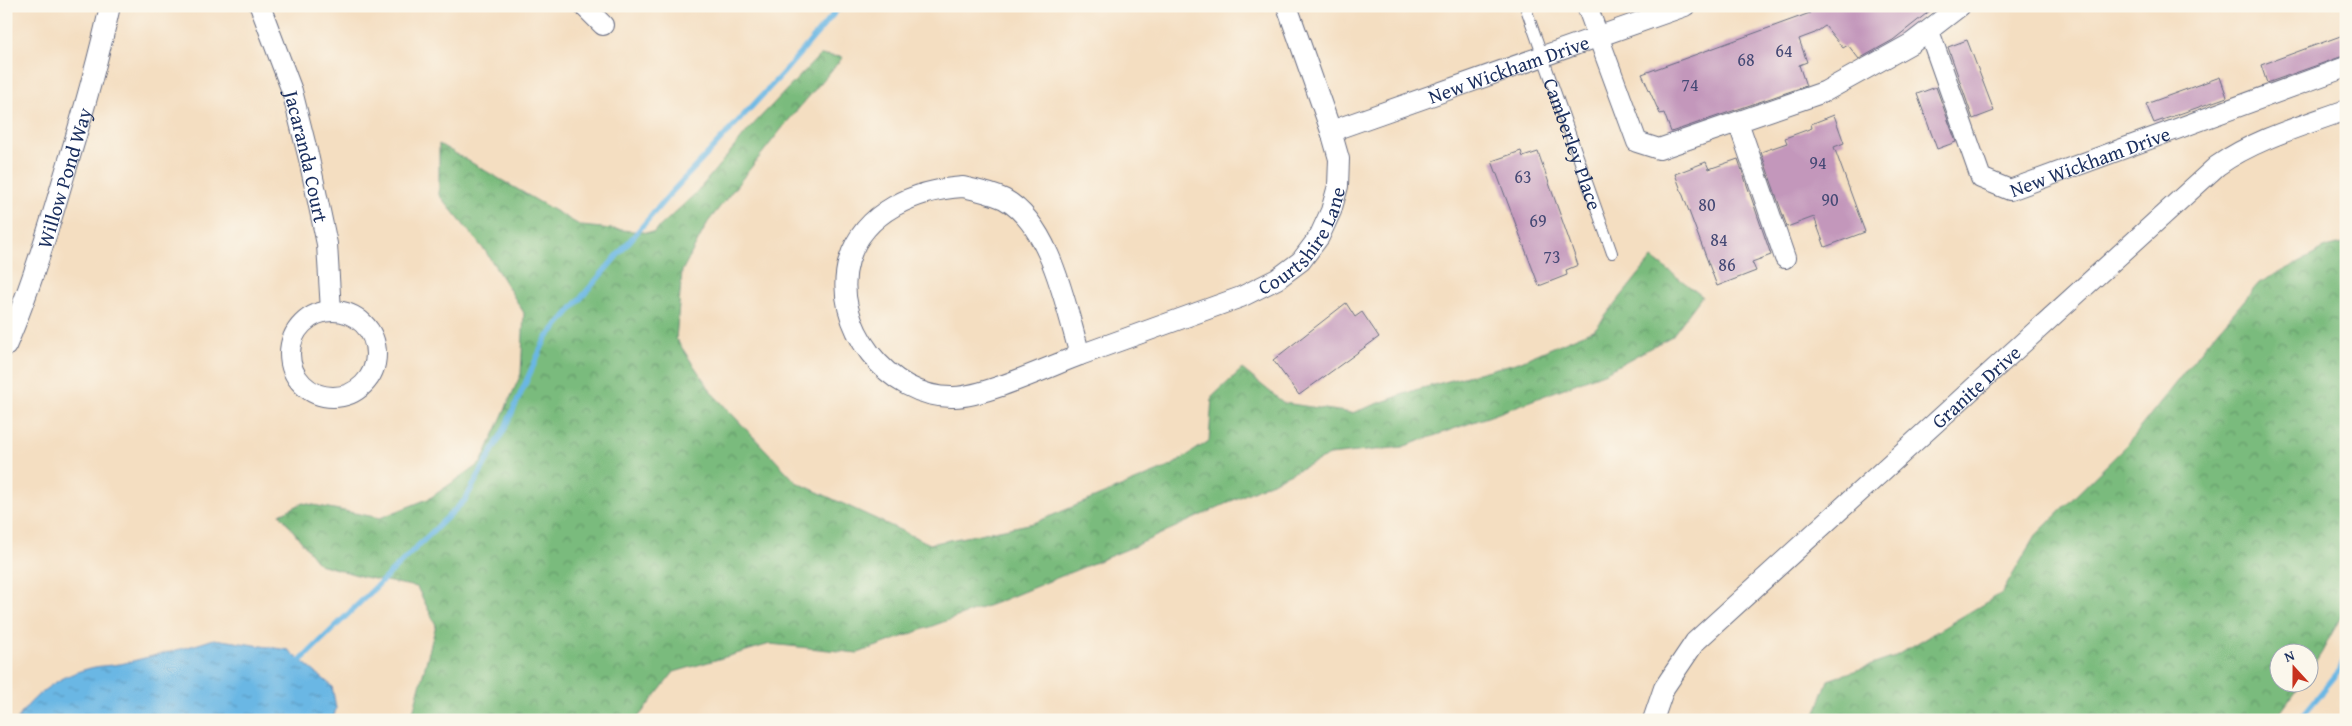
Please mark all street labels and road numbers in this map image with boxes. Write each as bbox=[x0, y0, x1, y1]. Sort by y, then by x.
street label: New Wickham Drive bbox=[1424, 27, 1593, 110]
street label: Camberley Place bbox=[1537, 74, 1610, 214]
street label: Jacaranda Court bbox=[277, 84, 337, 225]
street label: Willow Pond Way bbox=[29, 104, 98, 252]
street label: New Wickham Drive bbox=[2005, 118, 2174, 204]
street label: Courtshire Lane bbox=[1252, 183, 1352, 301]
street label: Granite Drive bbox=[1924, 338, 2027, 435]

